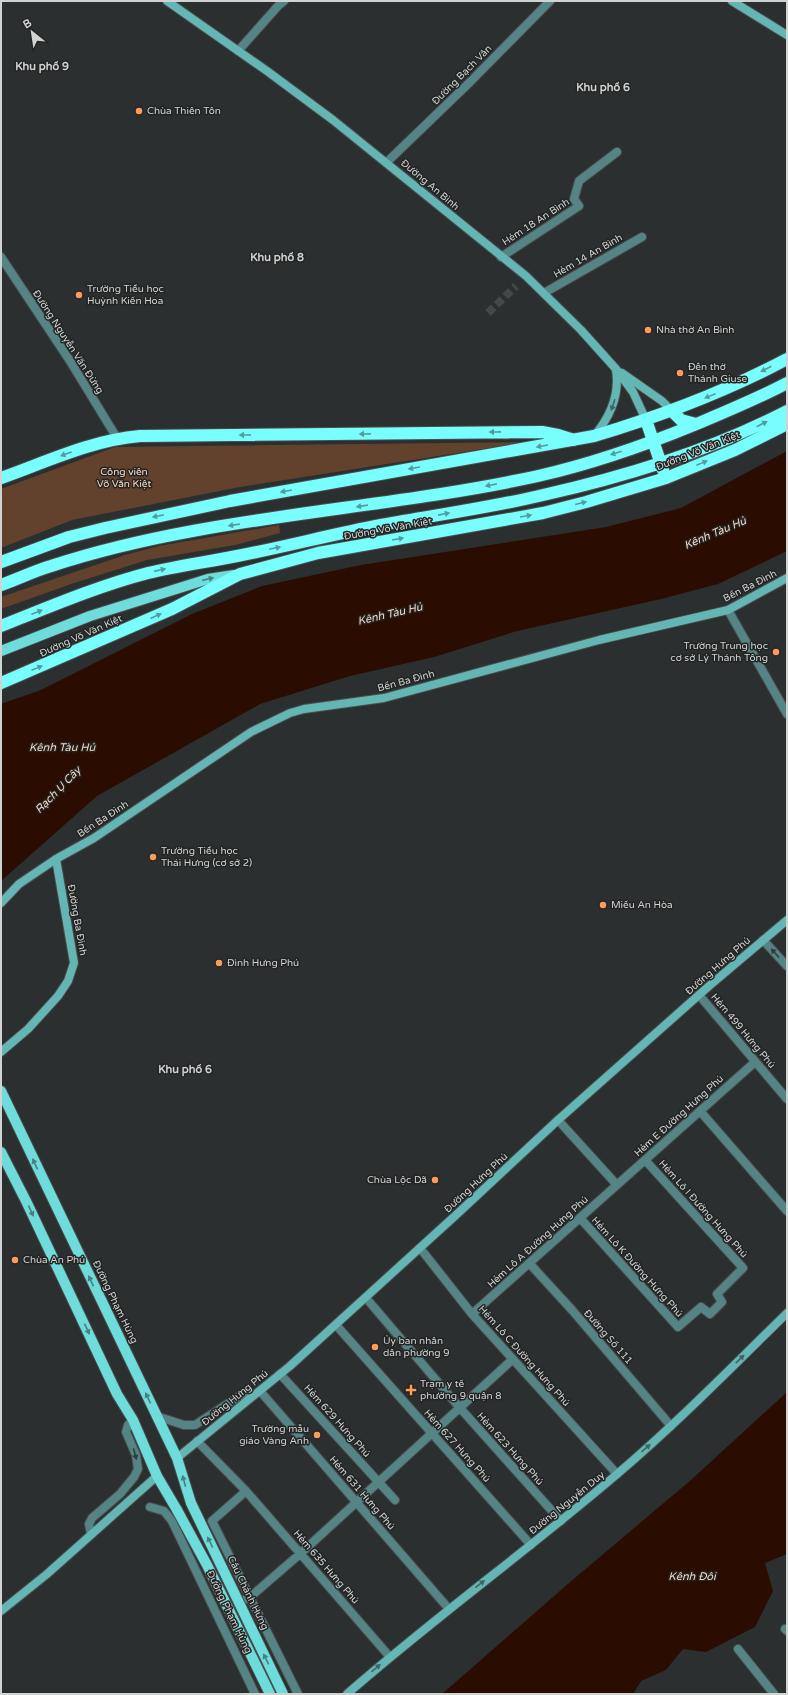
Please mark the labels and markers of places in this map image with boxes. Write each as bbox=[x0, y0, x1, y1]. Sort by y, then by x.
place label: Chùa Thiên Tôn bbox=[147, 105, 221, 117]
marker: Chùa Thiên Tôn bbox=[134, 106, 144, 116]
place label: Trường Tiểu học Huỳnh Kiến Hoa bbox=[87, 283, 164, 307]
marker: Trường Tiểu học Huỳnh Kiến Hoa bbox=[74, 290, 84, 300]
place label: Nhà thờ An Bình bbox=[656, 324, 734, 336]
marker: Nhà thờ An Bình bbox=[643, 325, 653, 335]
place label: Đền thờ Thánh Giuse bbox=[688, 361, 747, 385]
marker: Đền thờ Thánh Giuse bbox=[675, 368, 685, 378]
place label: Trường Trung học cơ sở Lý Thánh Tông bbox=[670, 640, 768, 664]
marker: Trường Trung học cơ sở Lý Thánh Tông bbox=[771, 647, 781, 657]
place label: Trường Tiểu học Thái Hưng (cơ sở 2) bbox=[161, 845, 252, 869]
marker: Trường Tiểu học Thái Hưng (cơ sở 2) bbox=[148, 852, 158, 862]
place label: Miếu An Hòa bbox=[611, 899, 673, 911]
marker: Miếu An Hòa bbox=[598, 900, 608, 910]
place label: Đình Hưng Phú bbox=[227, 957, 299, 969]
marker: Đình Hưng Phú bbox=[214, 958, 224, 968]
place label: Chùa Lộc Dã bbox=[367, 1174, 427, 1186]
marker: Chùa Lộc Dã bbox=[430, 1175, 440, 1185]
place label: Chùa An Phú bbox=[23, 1254, 85, 1266]
marker: Chùa An Phú bbox=[10, 1255, 20, 1265]
place label: Ủy ban nhân dân phường 9 bbox=[383, 1335, 450, 1359]
marker: Ủy ban nhân dân phường 9 bbox=[370, 1342, 380, 1352]
place label: Trạm y tế phường 9 quận 8 bbox=[420, 1378, 502, 1402]
marker: Trạm y tế phường 9 quận 8 bbox=[405, 1384, 417, 1396]
place label: Trường mẫu giáo Vàng Anh bbox=[239, 1423, 309, 1447]
marker: Trường mẫu giáo Vàng Anh bbox=[312, 1430, 322, 1440]

